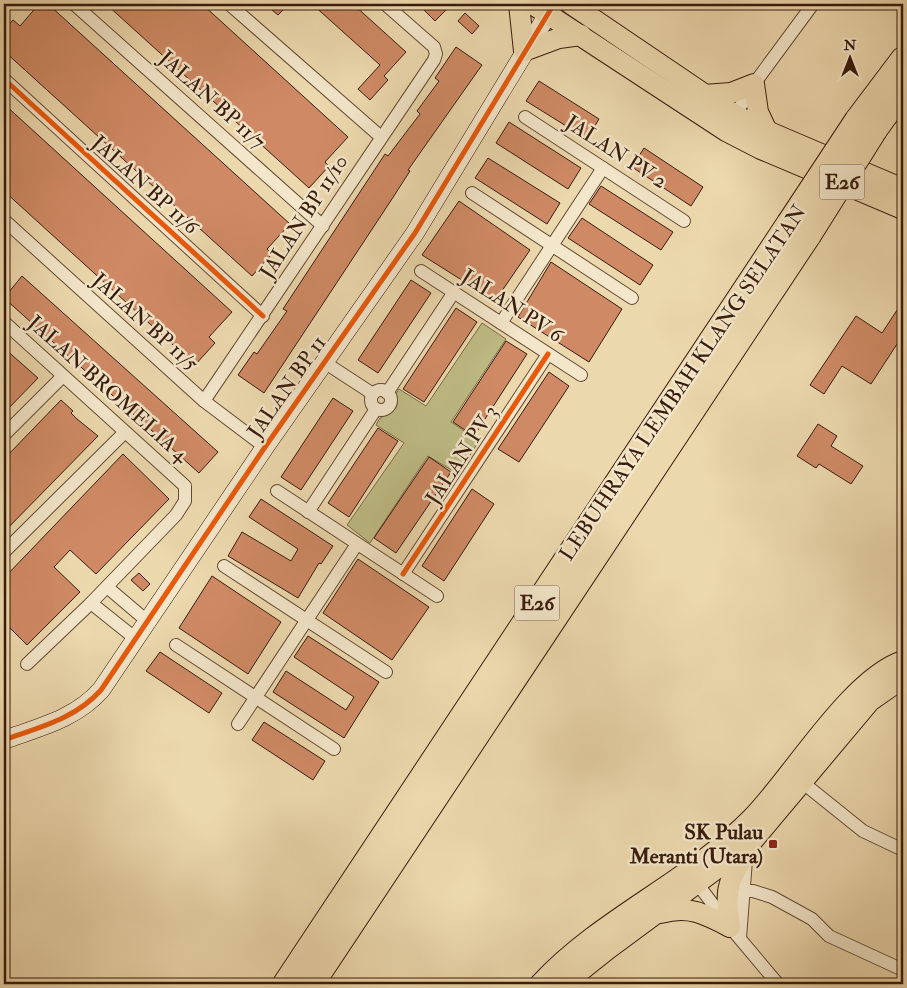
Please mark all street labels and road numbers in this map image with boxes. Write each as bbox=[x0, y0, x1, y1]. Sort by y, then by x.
street label: JALAN BP 11/7 bbox=[152, 44, 271, 155]
street label: JALAN PV 2 bbox=[559, 109, 672, 195]
street label: JALAN BP 11/6 bbox=[85, 129, 205, 241]
street label: JALAN BP 11/10 bbox=[253, 150, 354, 285]
road number: E26 bbox=[820, 164, 864, 200]
street label: LEBUHRAYA LEMBAH KLANG SELATAN bbox=[553, 200, 813, 566]
street label: JALAN PV 6 bbox=[455, 263, 569, 350]
street label: JALAN BP 11/5 bbox=[85, 266, 204, 377]
street label: JALAN BROMELIA 4 bbox=[21, 309, 195, 470]
street label: JALAN BP 11 bbox=[241, 330, 332, 444]
street label: JALAN PV 3 bbox=[419, 400, 504, 511]
road number: E26 bbox=[514, 586, 560, 620]

